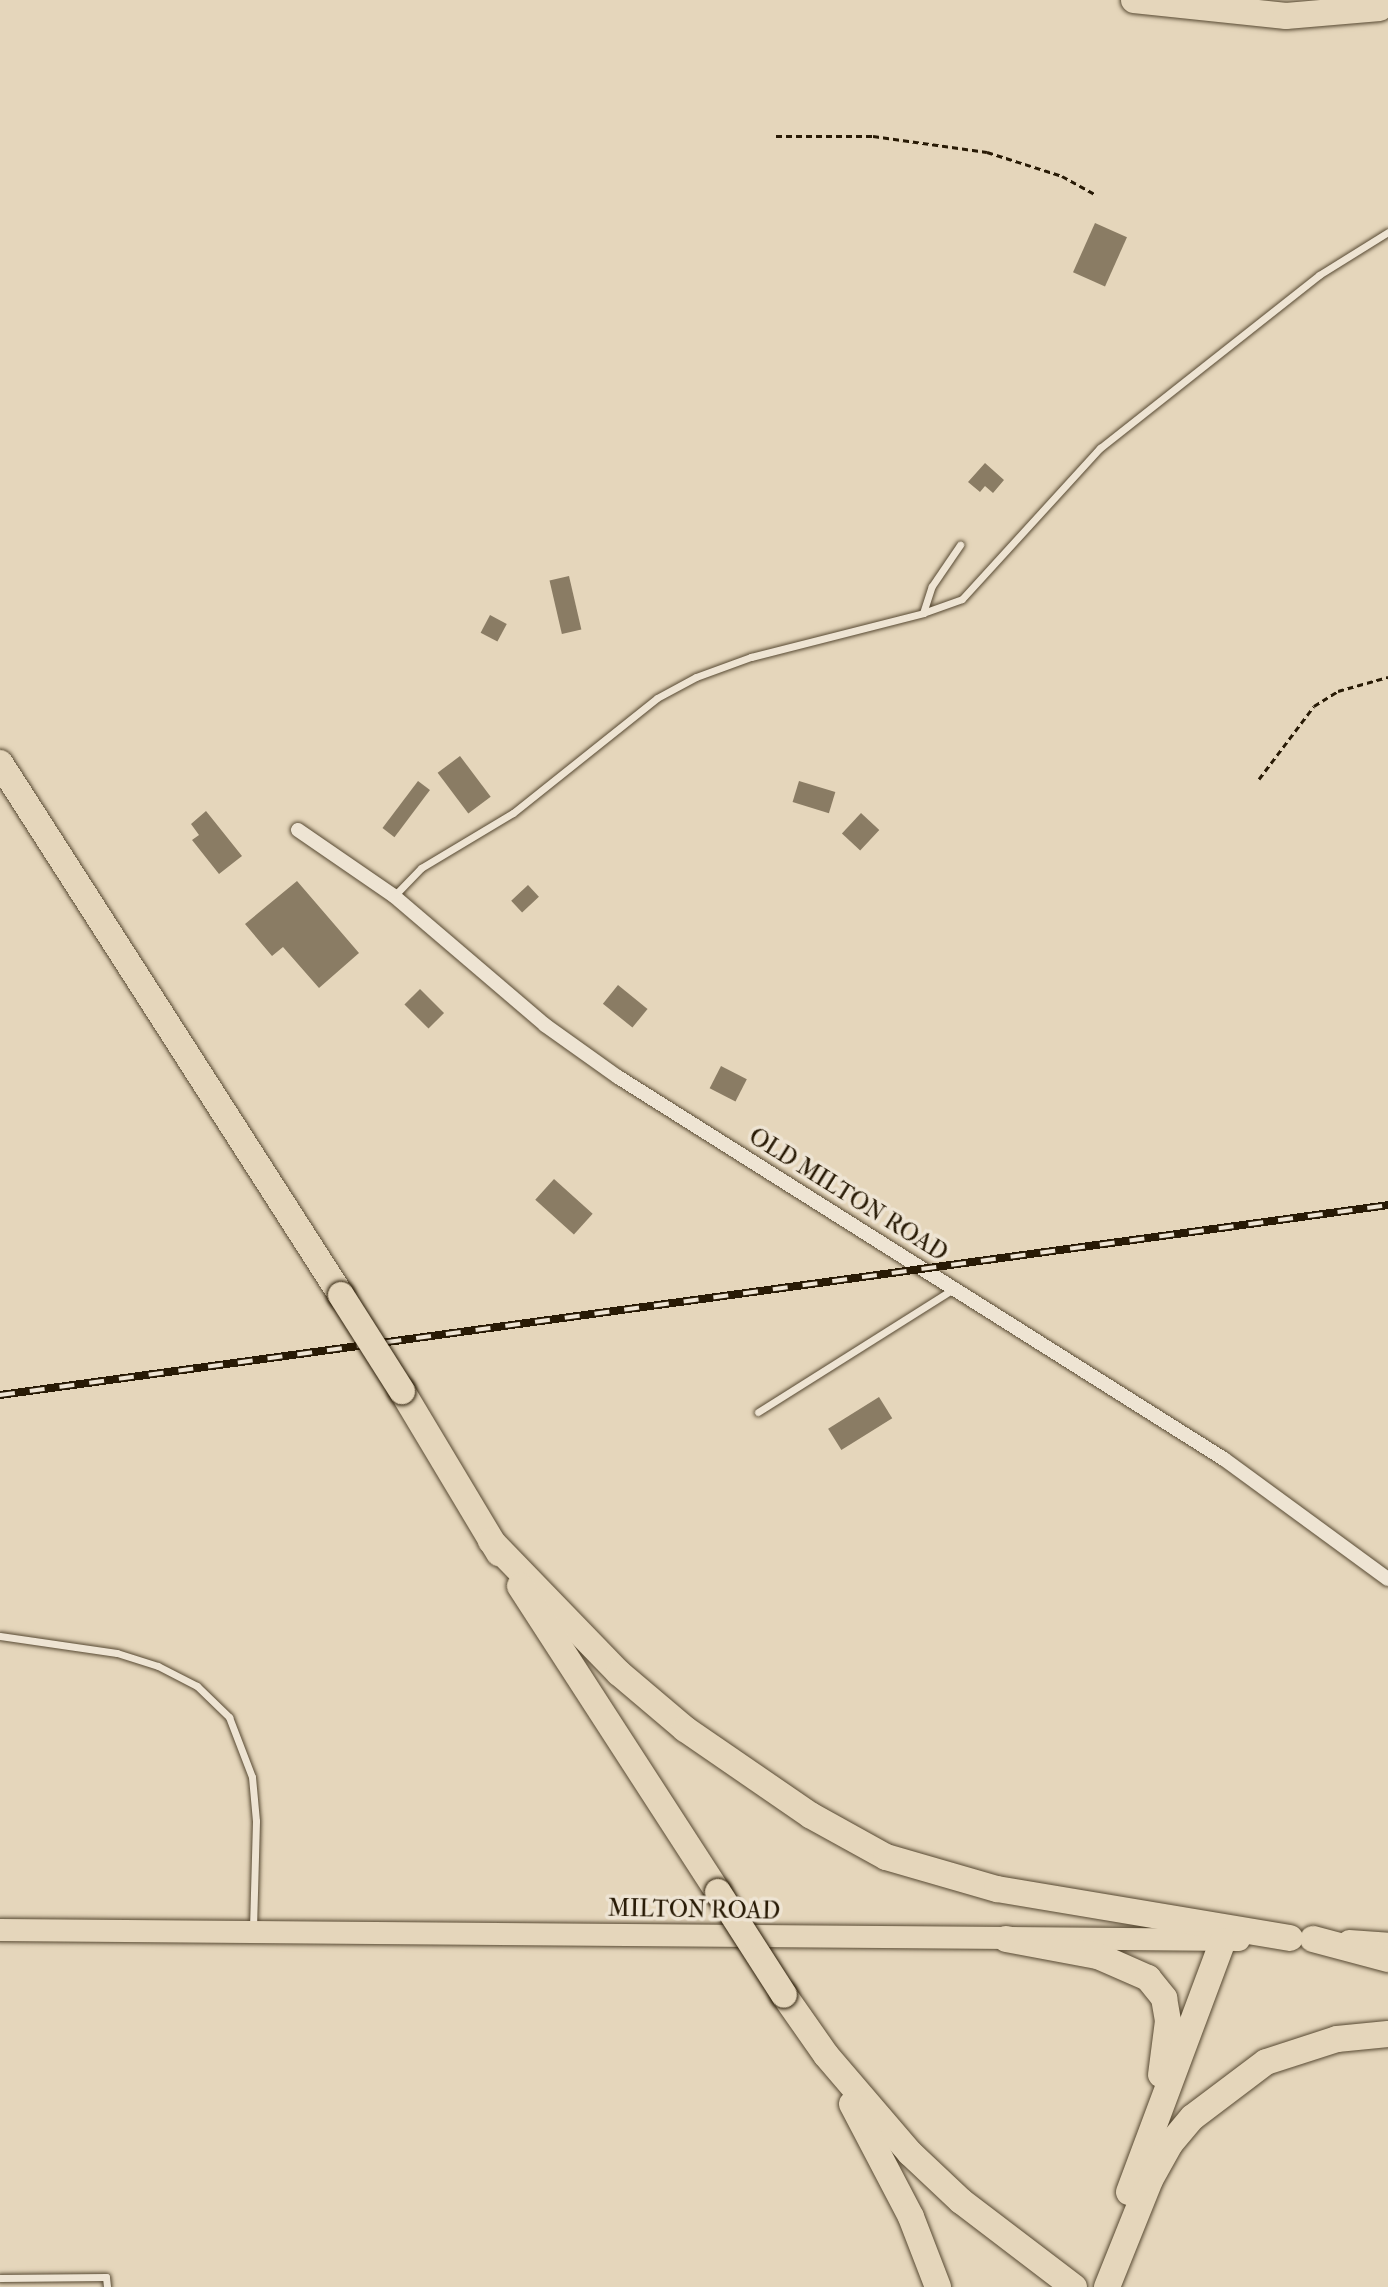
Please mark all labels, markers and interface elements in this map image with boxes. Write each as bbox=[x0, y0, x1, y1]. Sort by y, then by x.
street label: OLD MILTON ROAD bbox=[743, 1122, 953, 1268]
street label: MILTON ROAD bbox=[608, 1894, 780, 1926]

